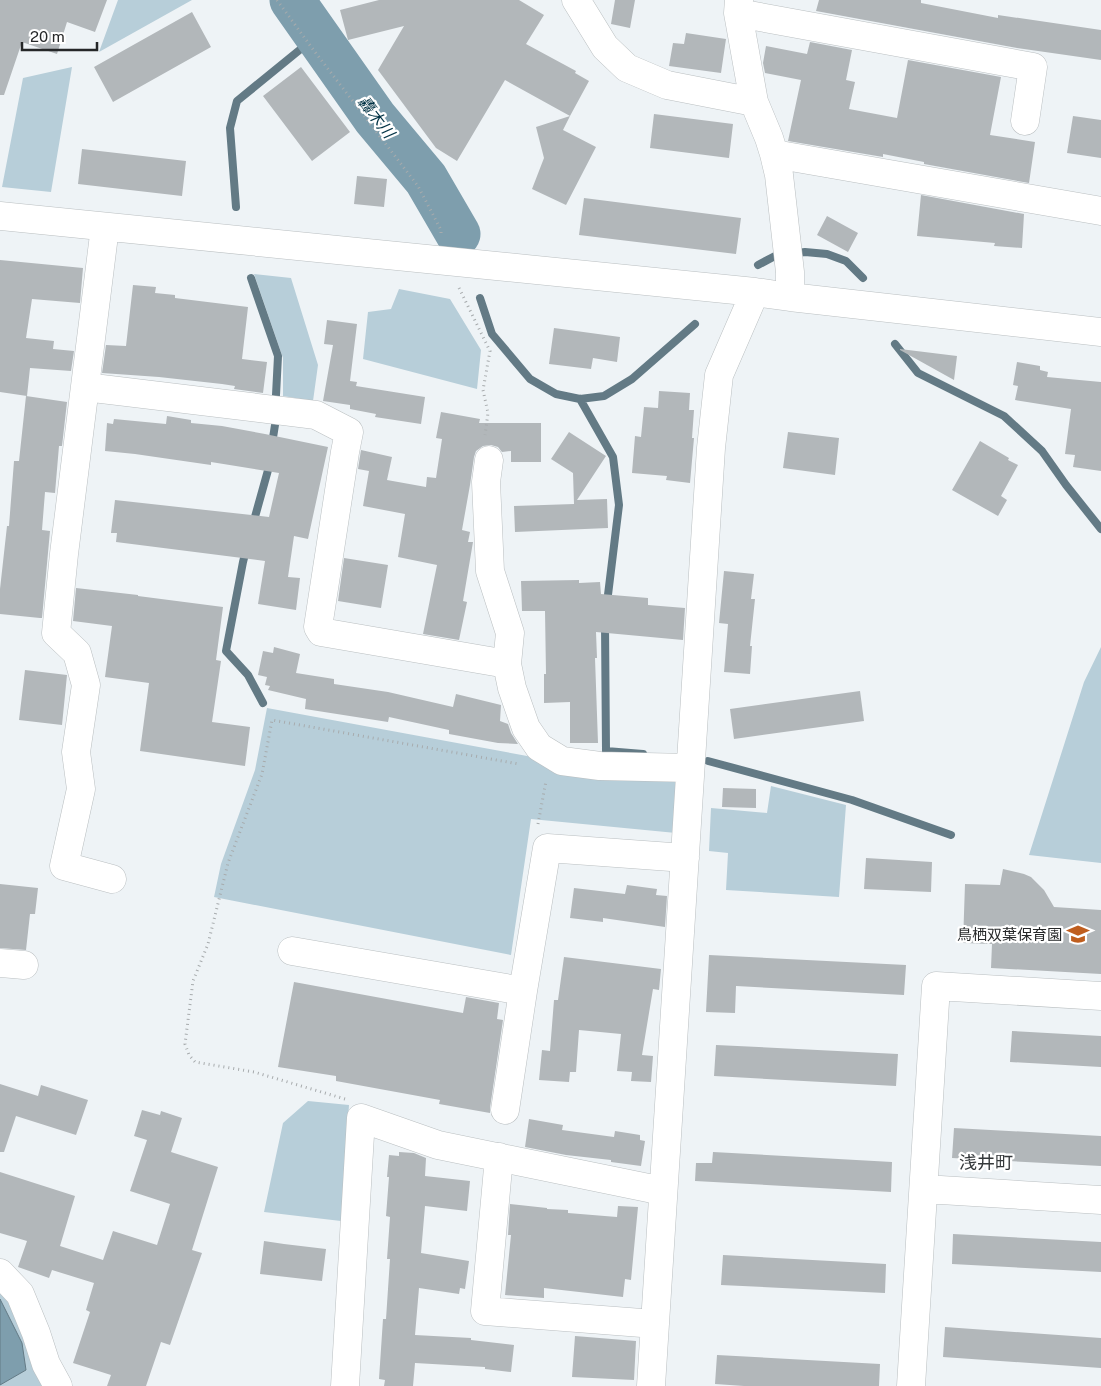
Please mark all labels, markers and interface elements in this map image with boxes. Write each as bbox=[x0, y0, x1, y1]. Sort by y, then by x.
scale bar bbox=[22, 20, 98, 52]
text: 20 m bbox=[30, 28, 65, 45]
water label: 轟木川 bbox=[354, 92, 399, 143]
school or university icon: 鳥栖双葉保育園 bbox=[1065, 921, 1091, 947]
place label: 鳥栖双葉保育園 bbox=[957, 926, 1062, 943]
district label: 浅井町 bbox=[959, 1152, 1013, 1173]

